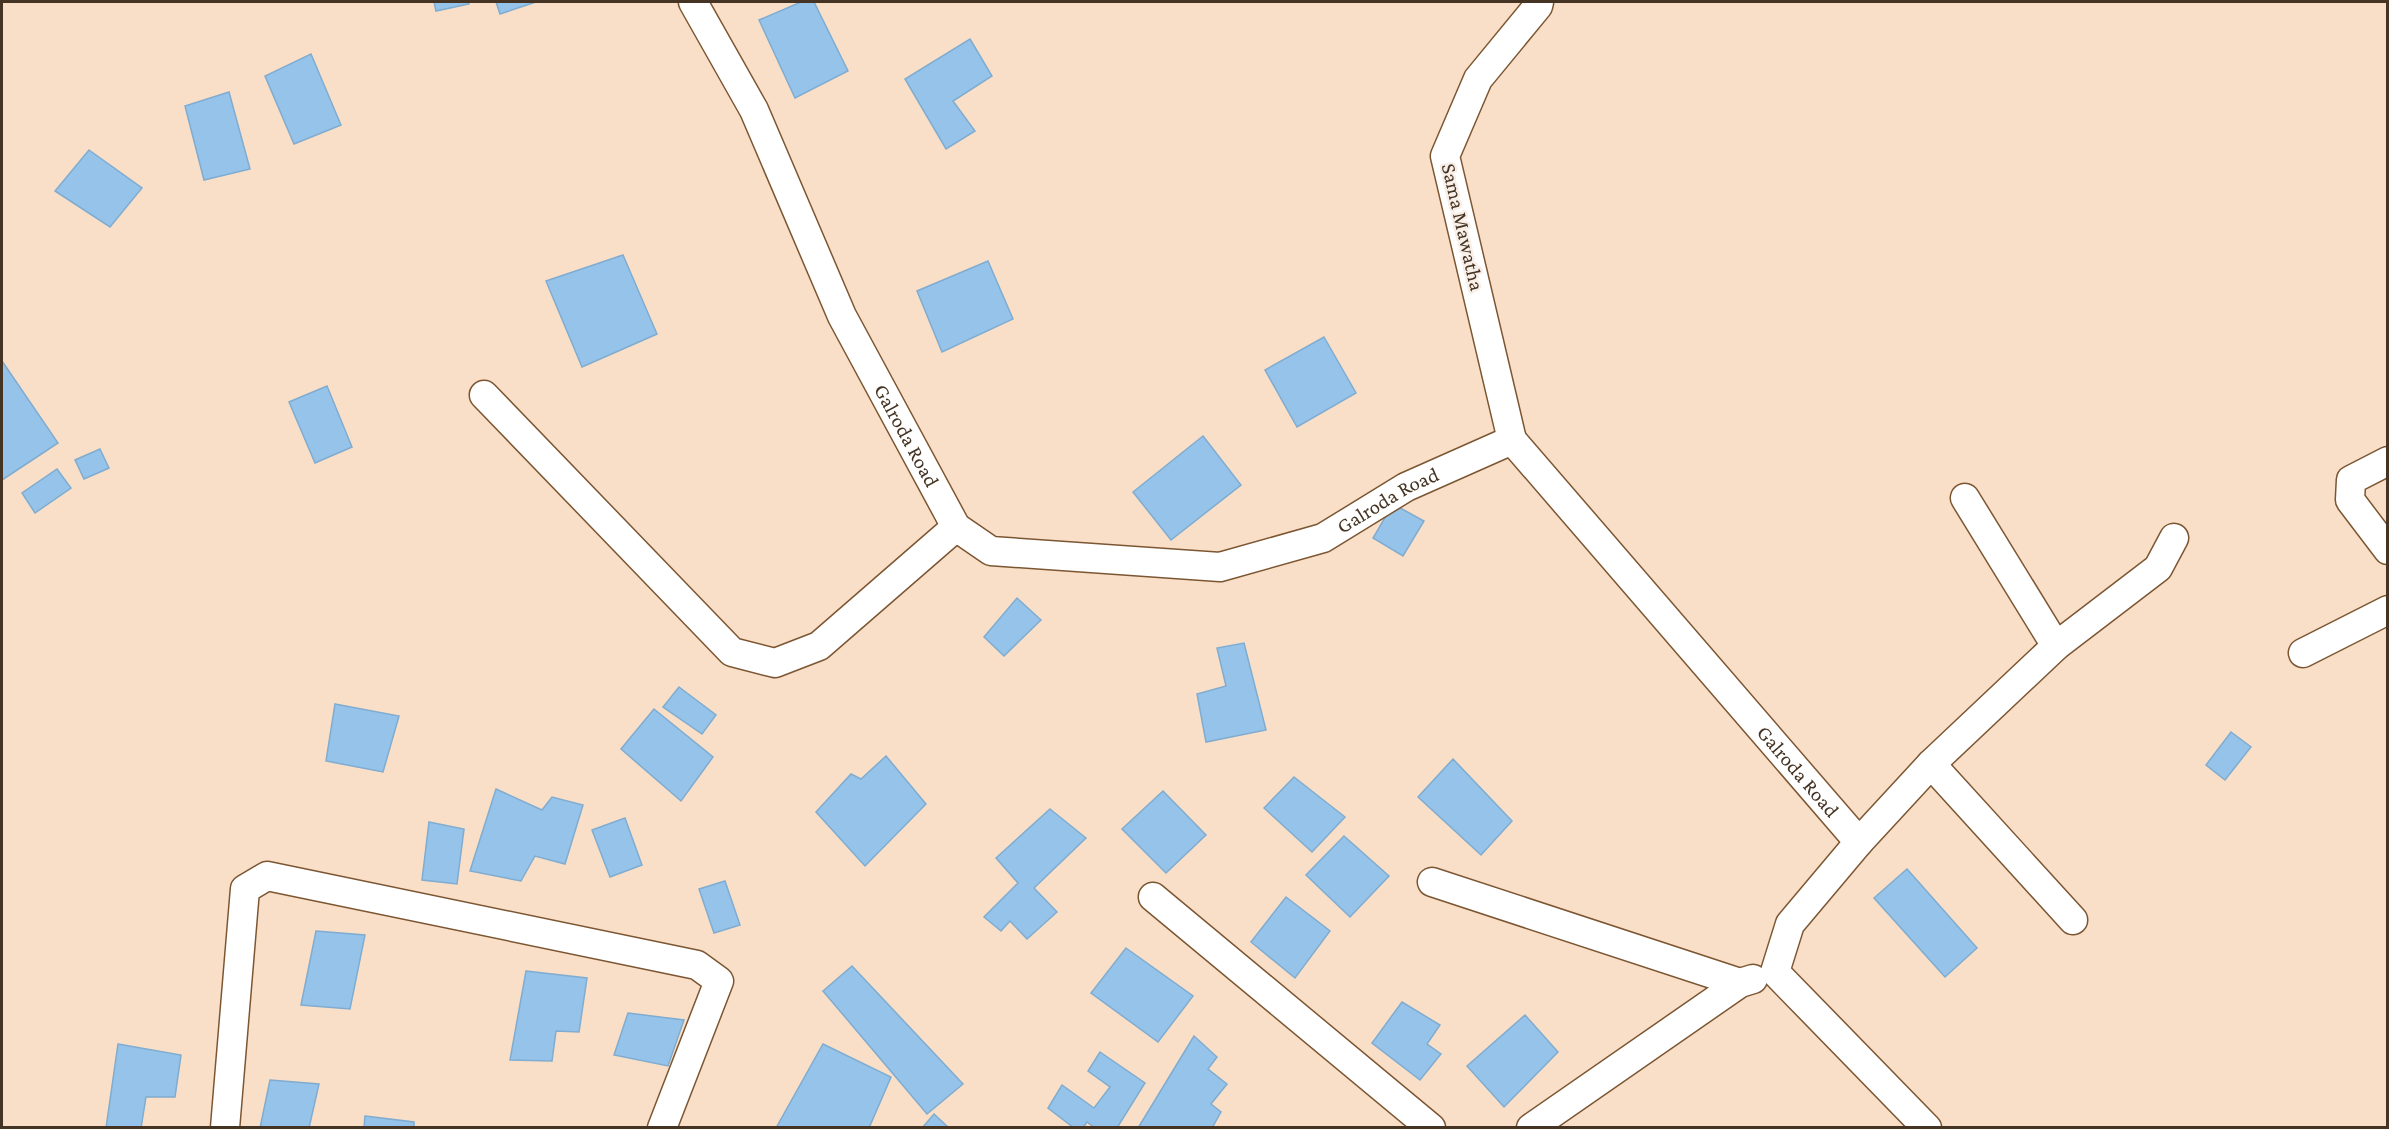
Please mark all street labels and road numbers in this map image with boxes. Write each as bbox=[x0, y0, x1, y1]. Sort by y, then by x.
street label: Sama Mawatha bbox=[1437, 161, 1489, 293]
street label: Galroda Road bbox=[869, 380, 944, 491]
street label: Galroda Road bbox=[1332, 462, 1442, 539]
street label: Galroda Road bbox=[1752, 721, 1844, 822]

